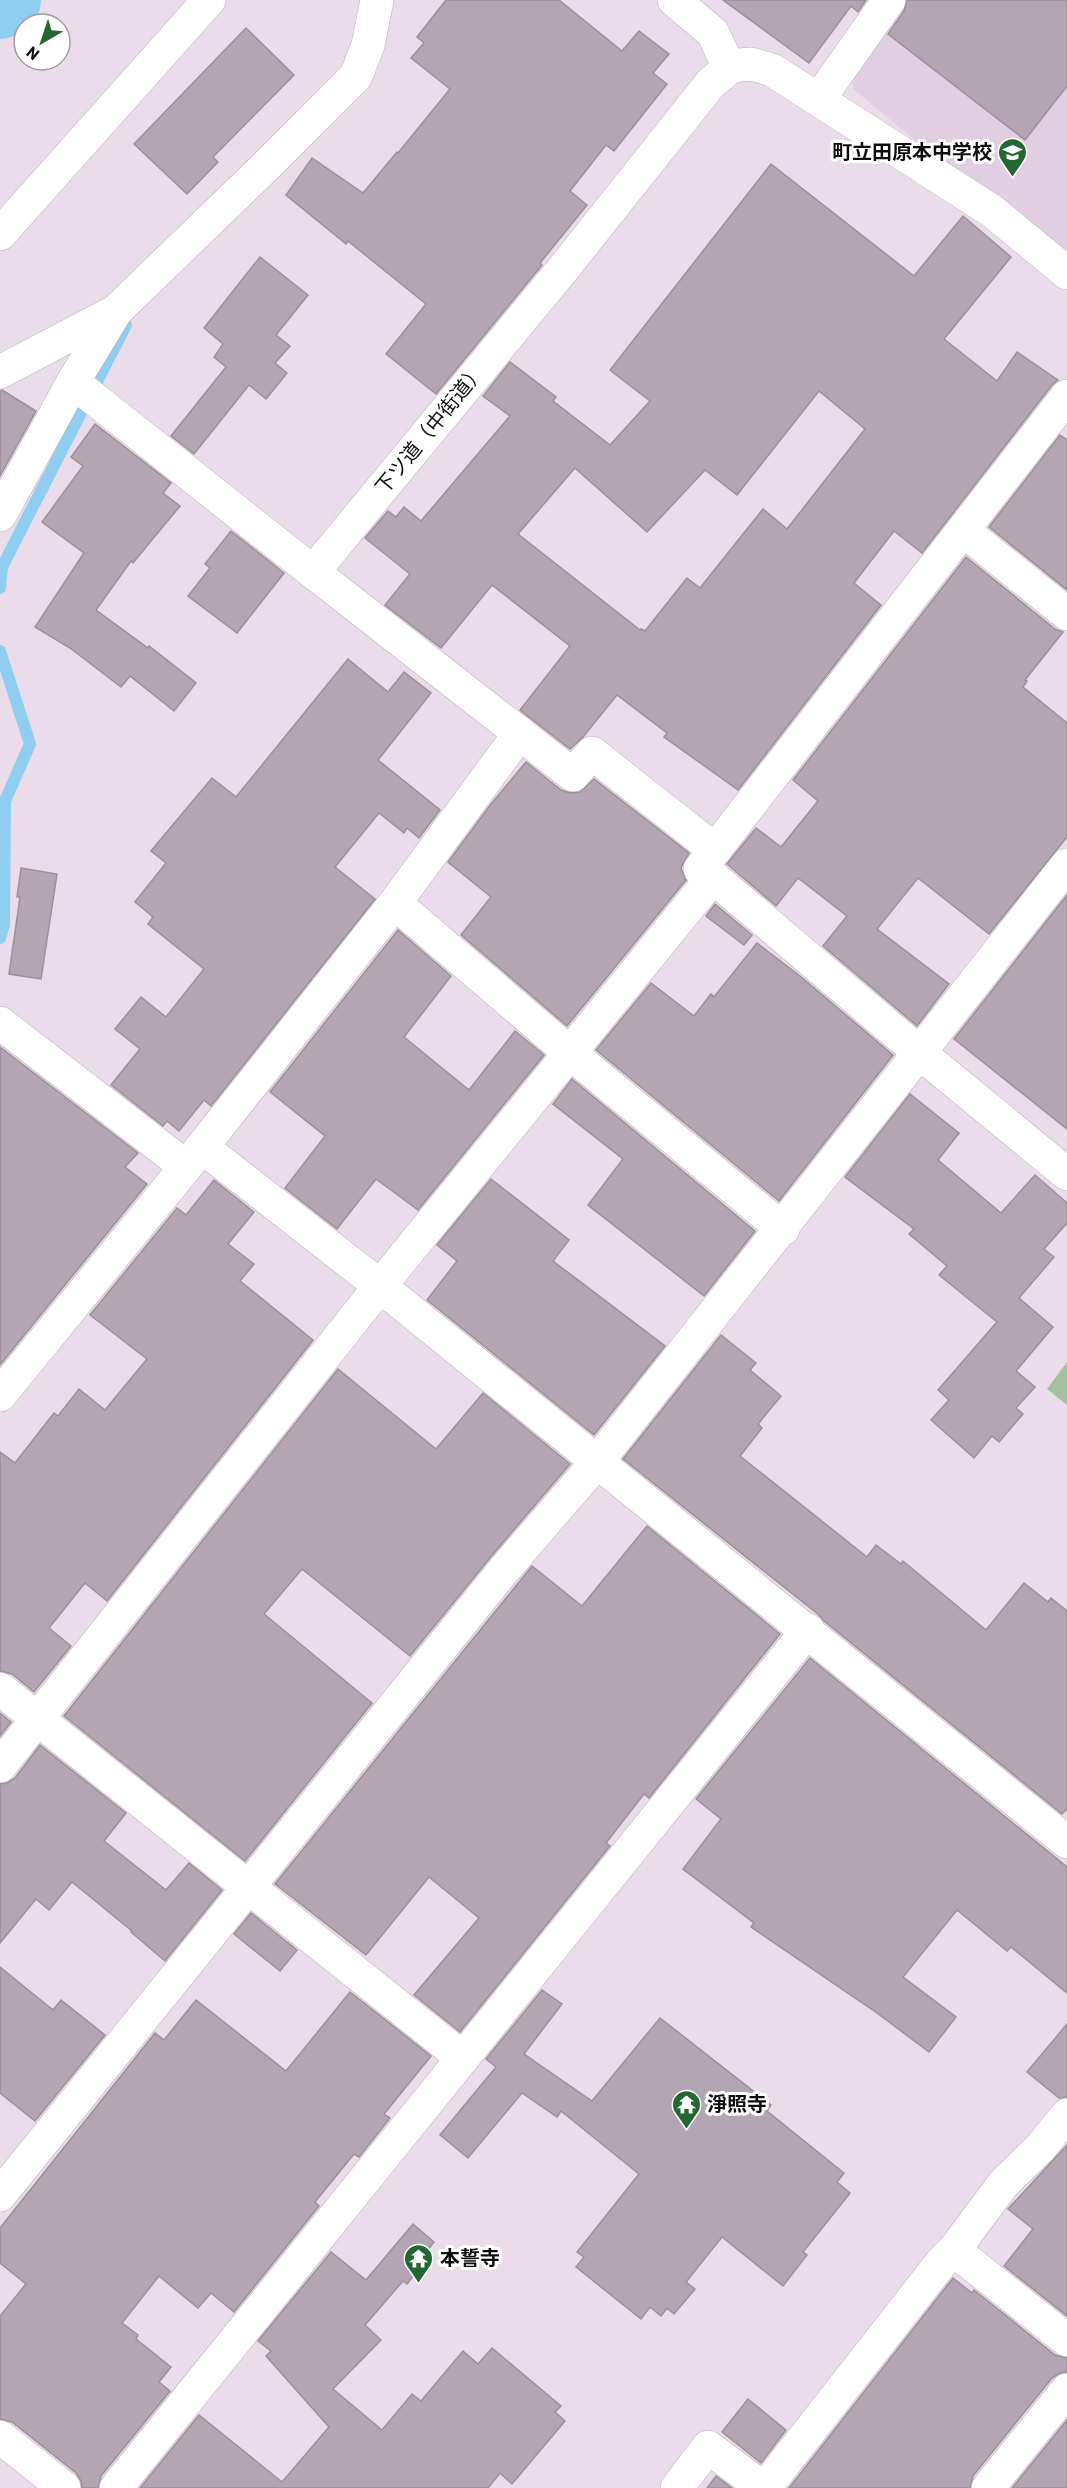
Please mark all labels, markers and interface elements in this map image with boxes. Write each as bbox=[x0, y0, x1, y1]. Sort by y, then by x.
north arrow bbox=[12, 12, 72, 72]
text: N bbox=[22, 43, 42, 65]
school or university icon: 町立田原本中学校 bbox=[997, 136, 1029, 178]
place label: 町立田原本中学校 bbox=[832, 139, 992, 163]
street label: 下ツ道（中街道） bbox=[370, 359, 489, 498]
temple icon: 淨照寺 bbox=[670, 2088, 702, 2130]
place label: 淨照寺 bbox=[707, 2091, 767, 2115]
temple icon: 本誓寺 bbox=[403, 2242, 435, 2284]
place label: 本誓寺 bbox=[440, 2245, 500, 2269]

